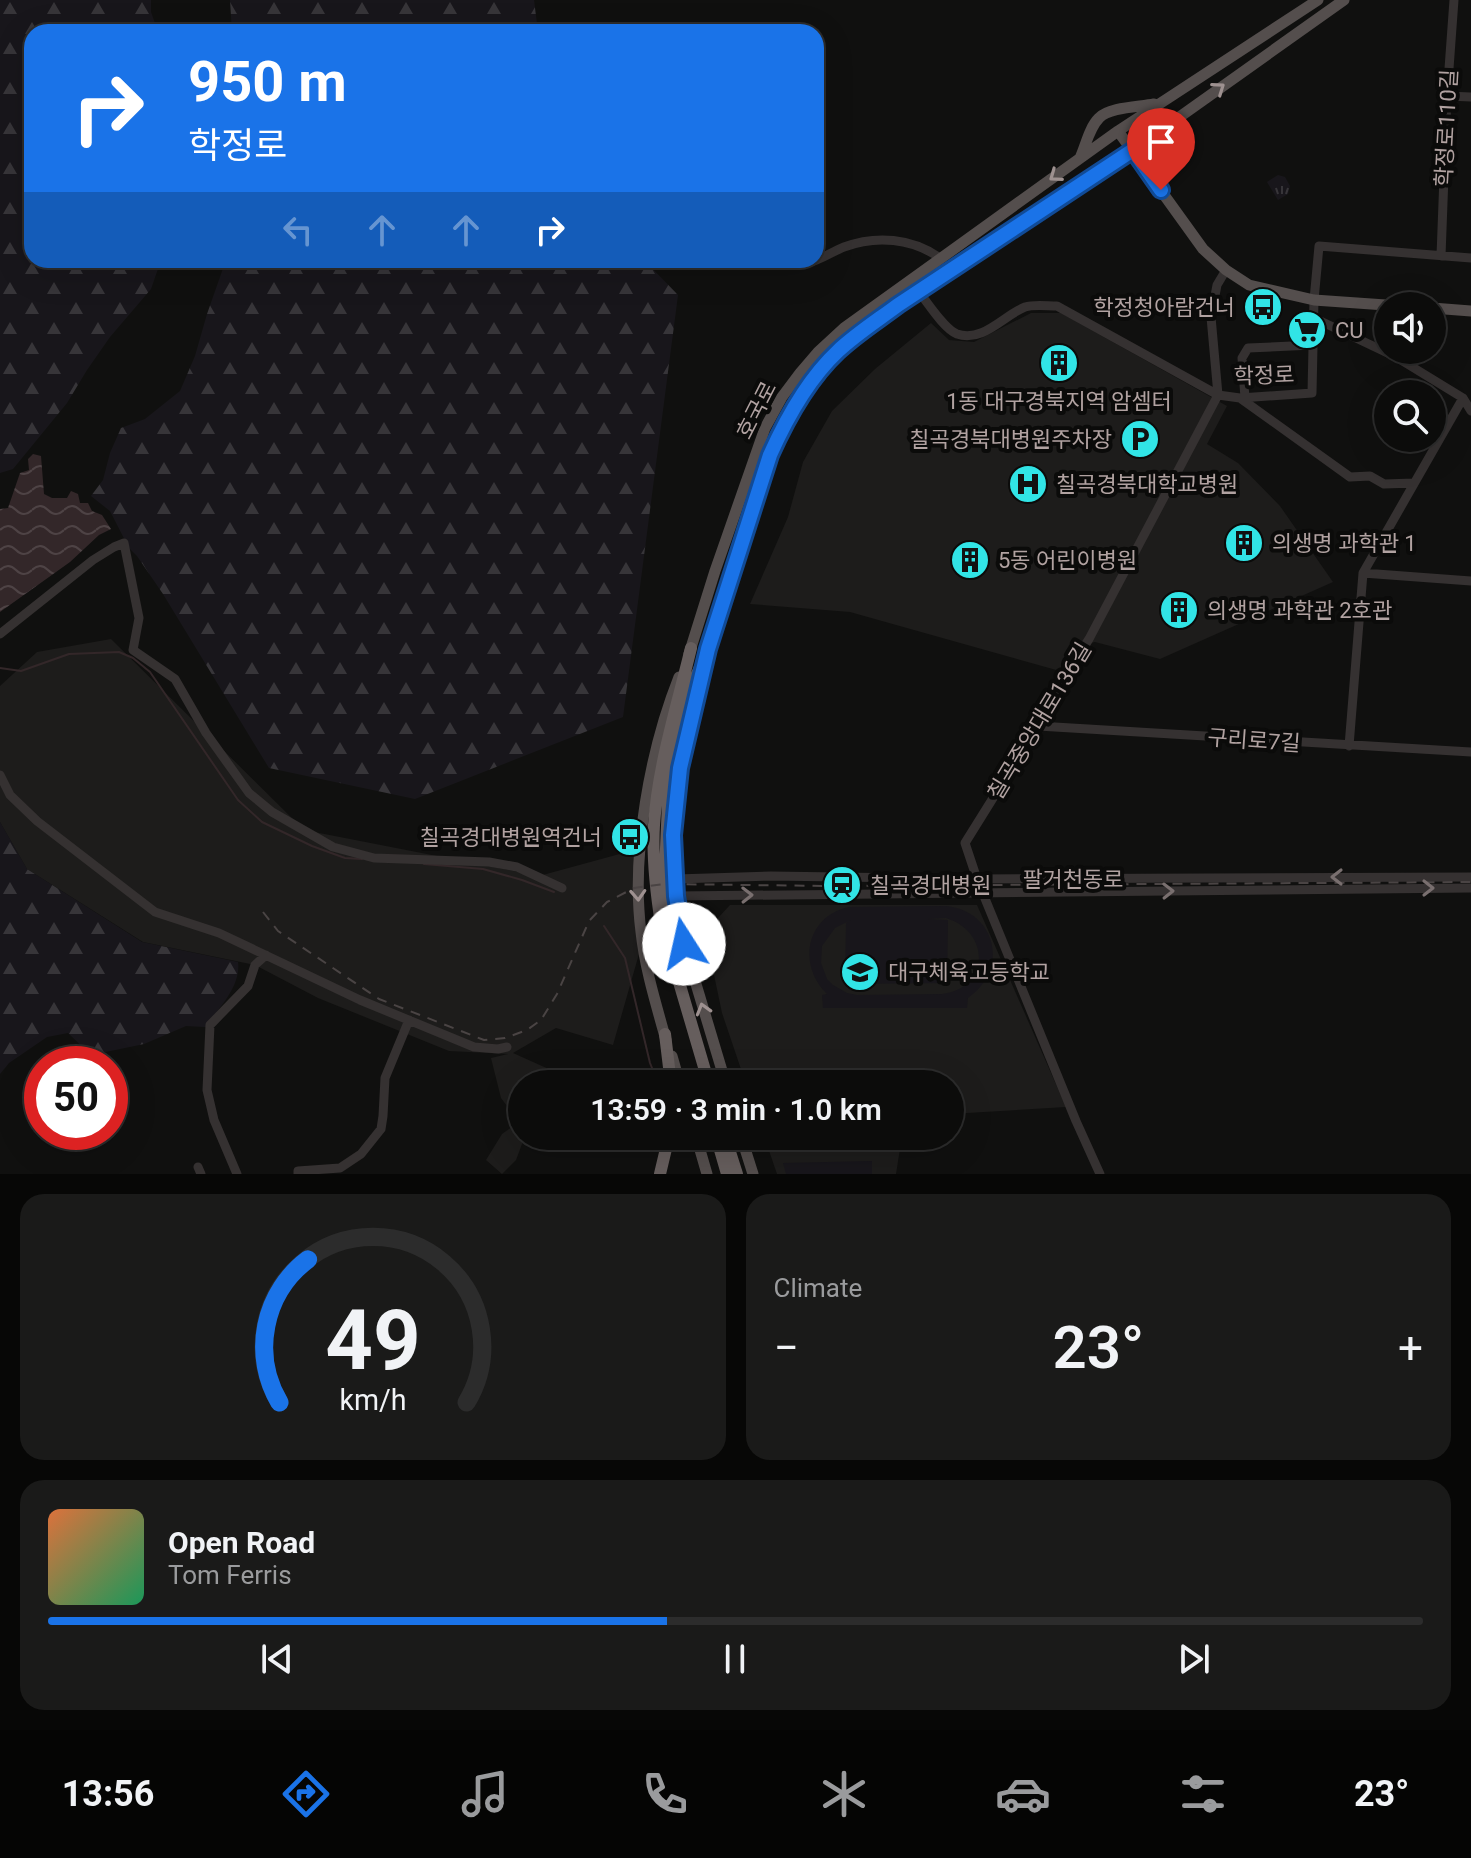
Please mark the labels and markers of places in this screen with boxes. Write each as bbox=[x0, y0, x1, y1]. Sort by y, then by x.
pin bbox=[1127, 108, 1195, 190]
bus stop icon: 학정청아람건너 bbox=[1242, 286, 1284, 328]
place label: 학정청아람건너 bbox=[1093, 295, 1235, 320]
supermarket icon: CU bbox=[1286, 309, 1328, 351]
place label: CU bbox=[1335, 318, 1364, 343]
building icon: 1동 대구경북지역 암셈터 bbox=[1038, 342, 1080, 384]
place label: 1동 대구경북지역 암셈터 bbox=[946, 389, 1172, 414]
parking icon: 칠곡경북대병원주차장 bbox=[1119, 418, 1161, 460]
place label: 칠곡경북대병원주차장 bbox=[910, 427, 1112, 452]
hospital icon: 칠곡경북대학교병원 bbox=[1007, 463, 1049, 505]
place label: 칠곡경북대학교병원 bbox=[1056, 472, 1238, 497]
building icon: 의생명 과학관 1 bbox=[1223, 522, 1265, 564]
place label: 의생명 과학관 1 bbox=[1272, 531, 1417, 556]
building icon: 5동 어린이병원 bbox=[949, 539, 991, 581]
place label: 5동 어린이병원 bbox=[998, 548, 1137, 573]
building icon: 의생명 과학관 2호관 bbox=[1158, 589, 1200, 631]
place label: 의생명 과학관 2호관 bbox=[1207, 598, 1392, 623]
bus stop icon: 칠곡경대병원역건너 bbox=[609, 816, 651, 858]
place label: 칠곡경대병원역건너 bbox=[420, 825, 602, 850]
station icon: 칠곡경대병원 bbox=[821, 864, 863, 906]
place label: 칠곡경대병원 bbox=[870, 873, 991, 898]
school or university icon: 대구체육고등학교 bbox=[839, 951, 881, 993]
place label: 대구체육고등학교 bbox=[888, 960, 1050, 985]

